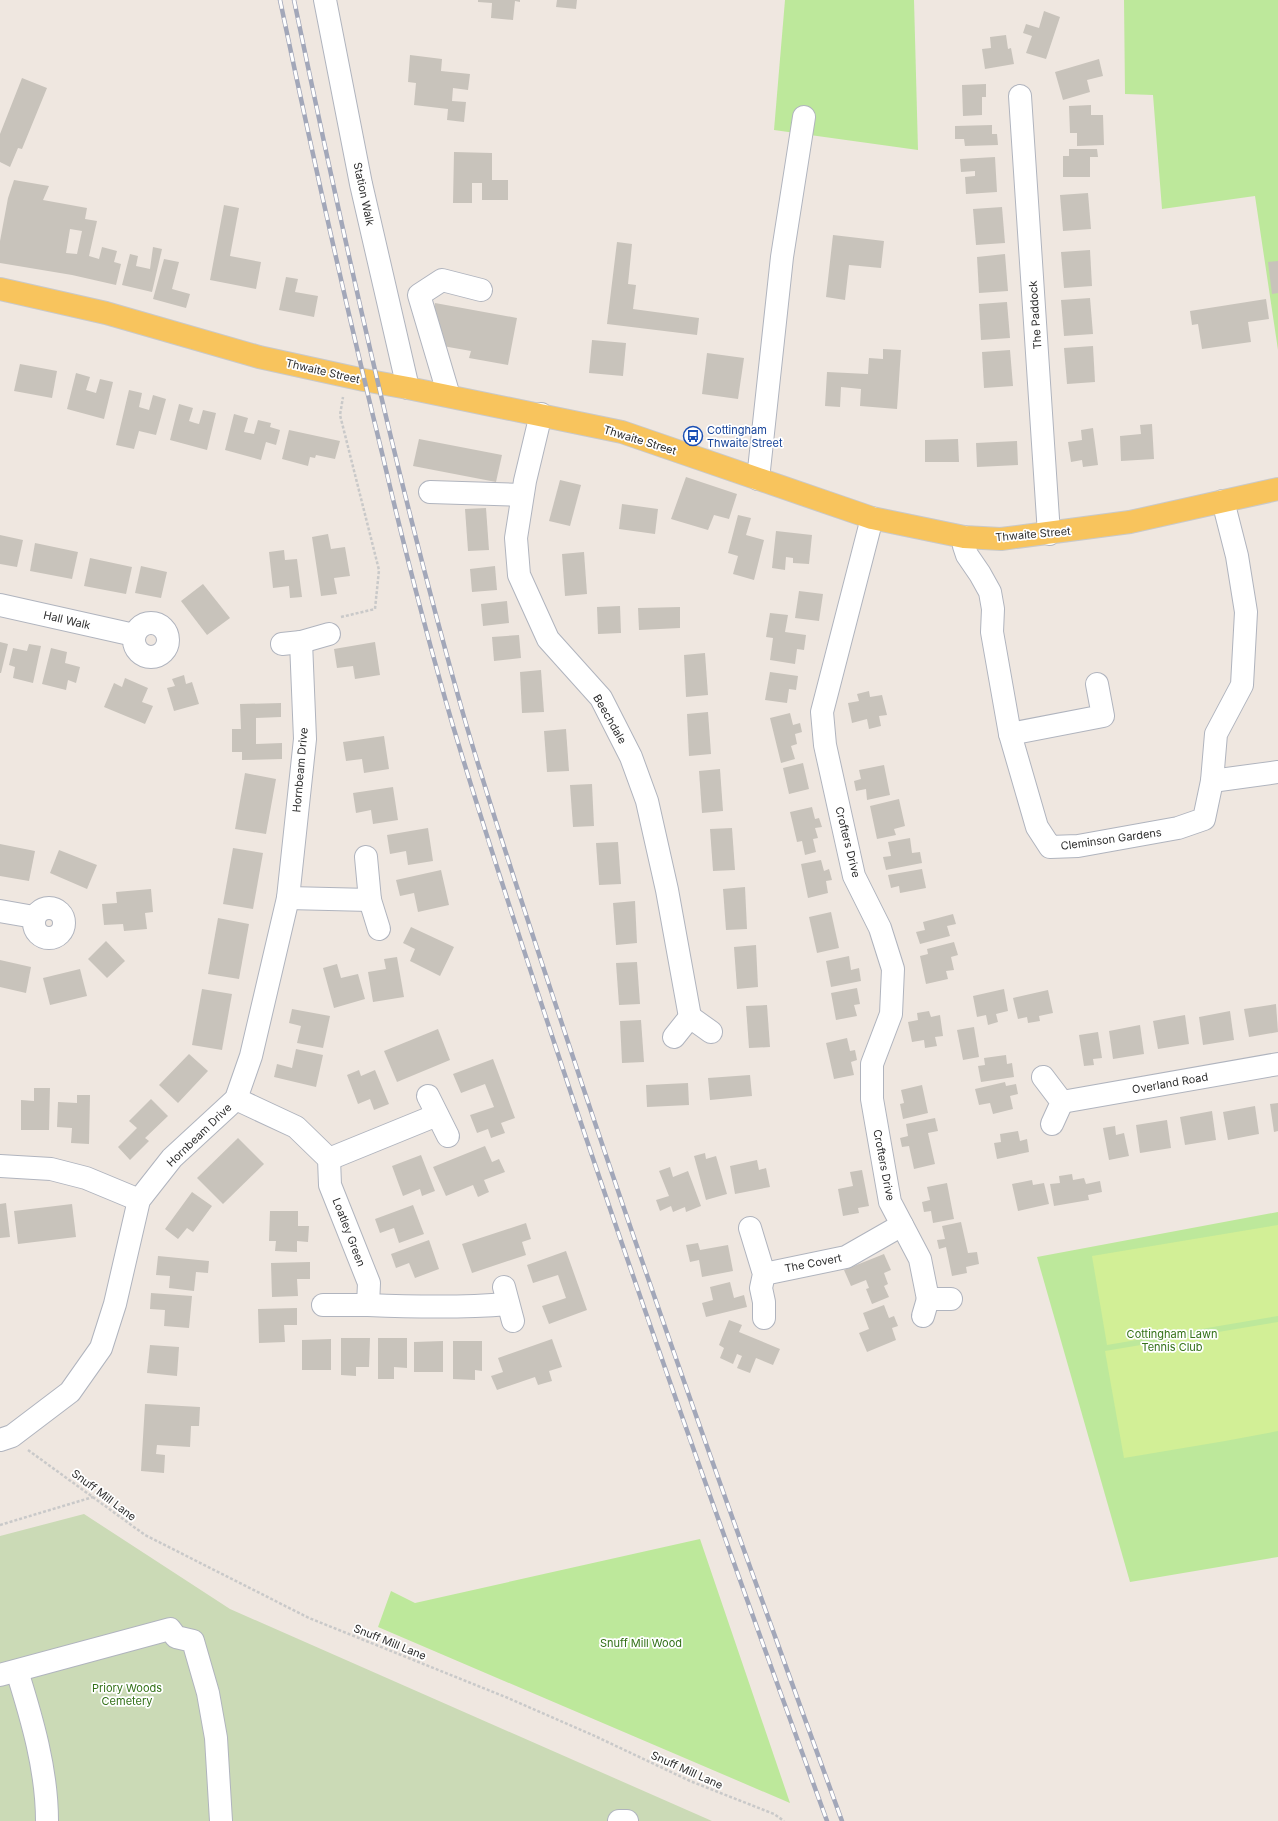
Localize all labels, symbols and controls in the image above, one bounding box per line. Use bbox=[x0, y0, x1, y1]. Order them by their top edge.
street label: Station Walk bbox=[350, 161, 378, 227]
street label: The Paddock bbox=[1026, 280, 1044, 350]
street label: Thwaite Street bbox=[285, 356, 362, 386]
street label: Thwaite Street bbox=[602, 422, 679, 458]
place label: Cottingham Thwaite Street bbox=[707, 423, 783, 450]
bus stop icon: Cottingham Thwaite Street bbox=[682, 425, 704, 447]
street label: Thwaite Street bbox=[995, 524, 1072, 544]
street label: Hall Walk bbox=[42, 608, 92, 632]
street label: Beechdale bbox=[590, 692, 630, 746]
street label: Hornbeam Drive bbox=[289, 727, 311, 813]
street label: Crofters Drive bbox=[832, 805, 864, 879]
street label: Cleminson Gardens bbox=[1060, 825, 1163, 853]
street label: Overland Road bbox=[1131, 1069, 1209, 1097]
street label: Hornbeam Drive bbox=[164, 1100, 234, 1170]
street label: Crofters Drive bbox=[870, 1128, 898, 1202]
street label: Loatley Green bbox=[330, 1196, 368, 1268]
street label: The Covert bbox=[783, 1251, 843, 1275]
park label: Cottingham Lawn Tennis Club bbox=[1127, 1327, 1217, 1354]
street label: Snuff Mill Lane bbox=[69, 1466, 139, 1524]
street label: Snuff Mill Lane bbox=[352, 1621, 428, 1663]
park label: Snuff Mill Wood bbox=[600, 1636, 682, 1650]
park label: Priory Woods Cemetery bbox=[92, 1681, 162, 1708]
street label: Snuff Mill Lane bbox=[649, 1748, 725, 1792]

